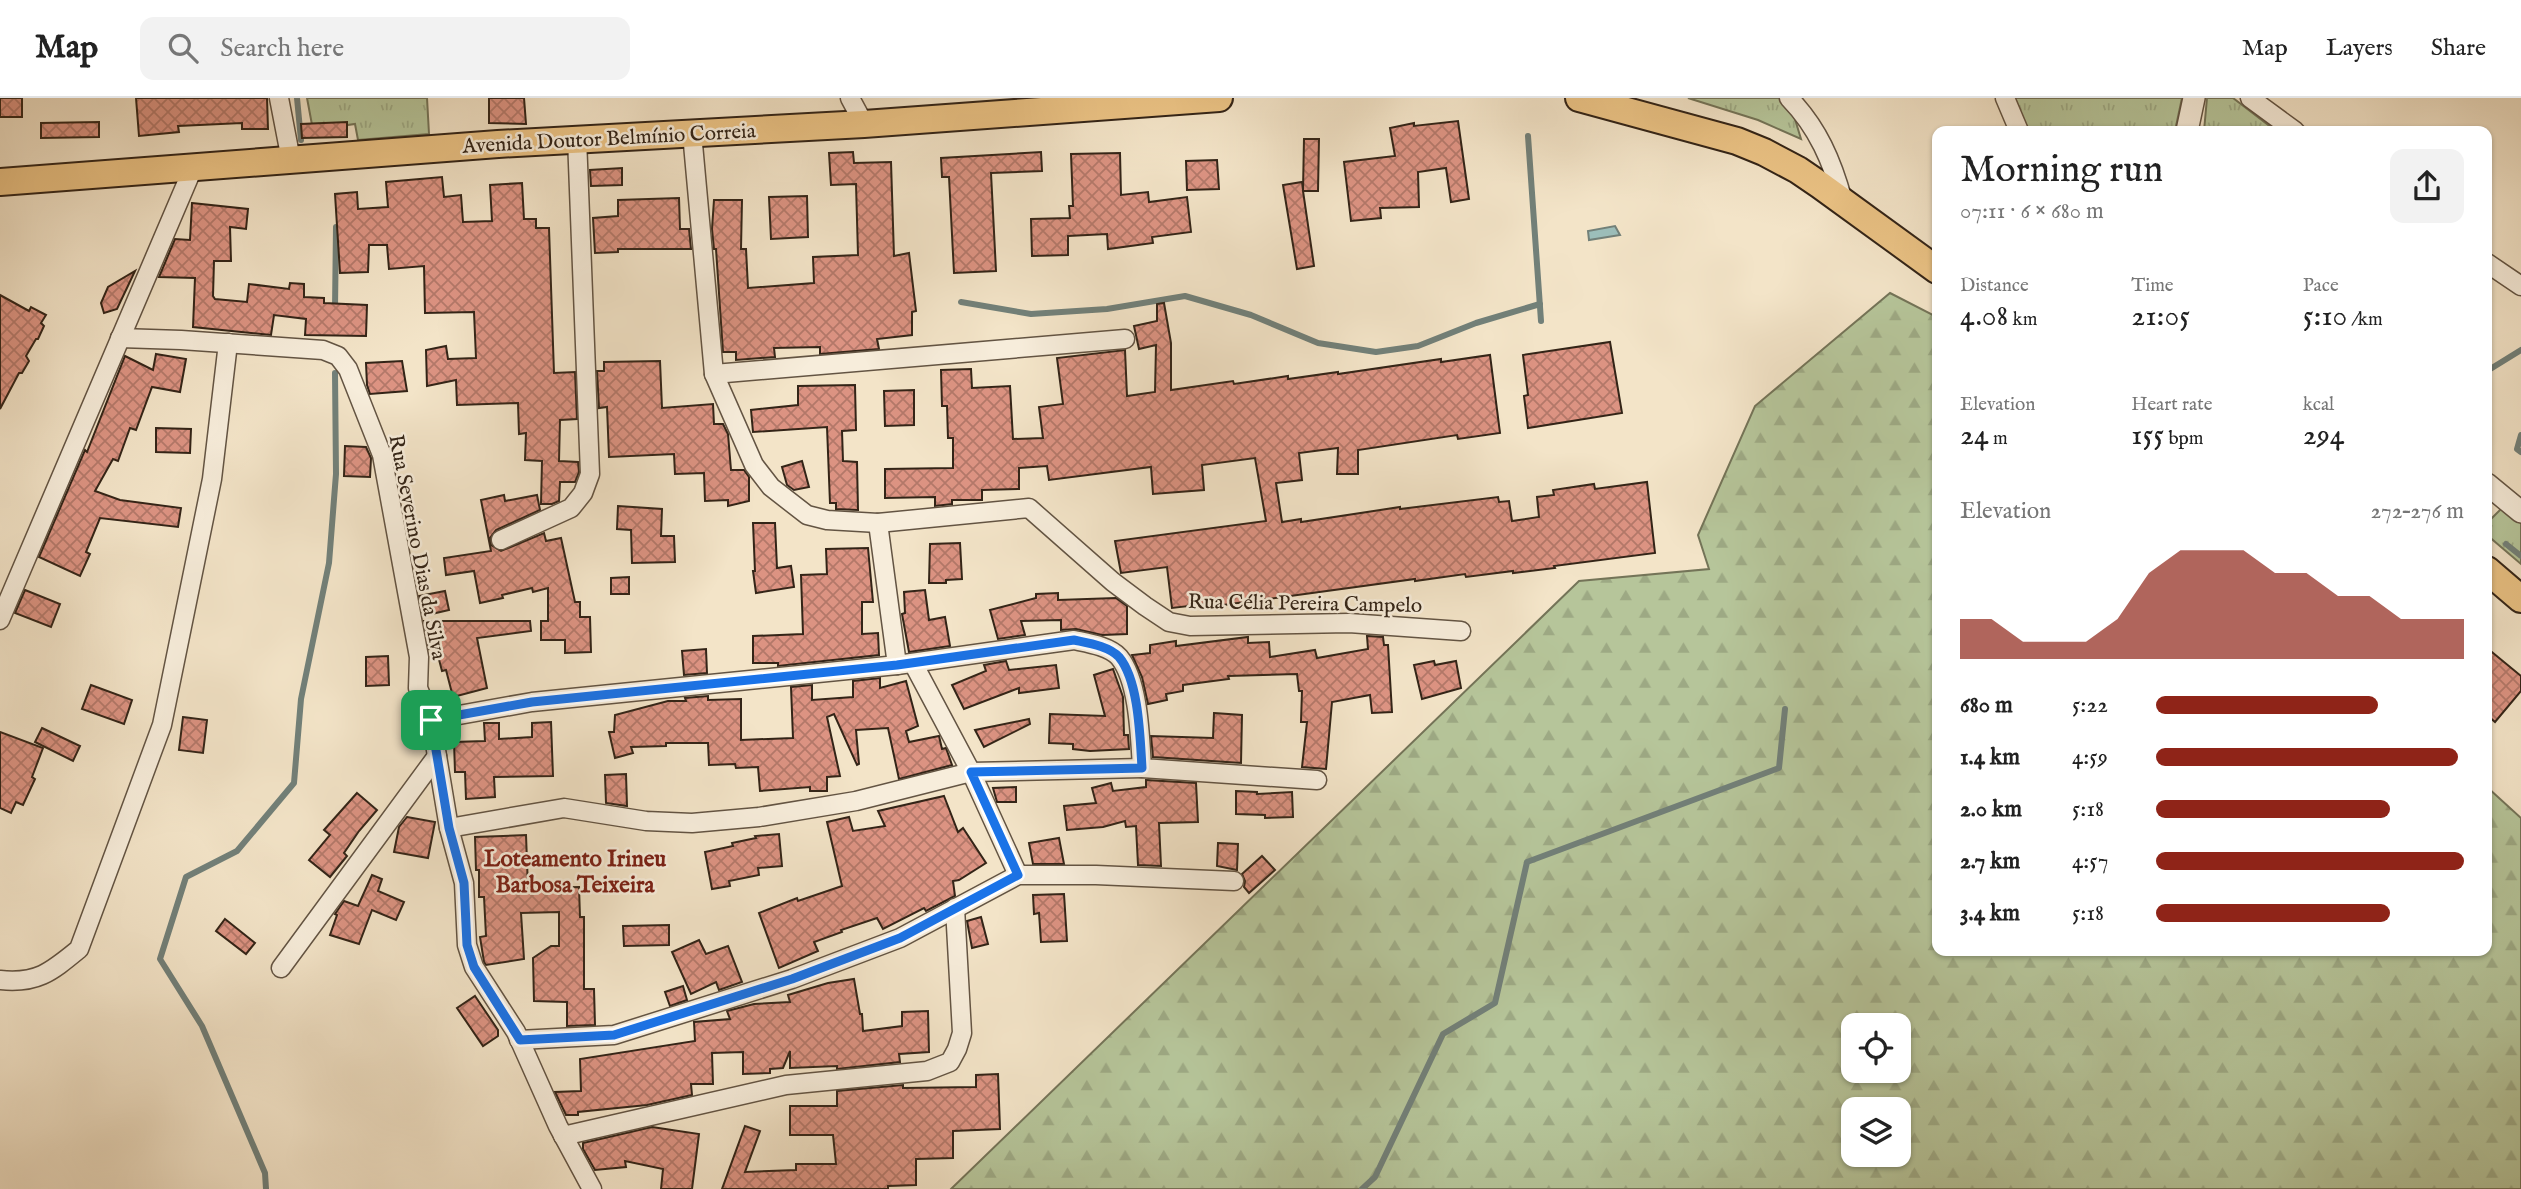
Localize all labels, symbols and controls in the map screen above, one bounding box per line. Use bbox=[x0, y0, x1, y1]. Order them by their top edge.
search box bbox=[140, 17, 630, 80]
text: Map bbox=[35, 27, 98, 69]
icon: search bbox=[164, 29, 202, 67]
text: Search here bbox=[220, 32, 344, 65]
text: Map bbox=[2242, 33, 2288, 64]
text: Layers bbox=[2326, 33, 2393, 64]
text: Share bbox=[2431, 33, 2486, 64]
street label: Avenida Doutor Belmínio Correia bbox=[461, 118, 757, 161]
text: Morning run bbox=[1960, 147, 2163, 195]
button: share bbox=[2390, 149, 2464, 223]
text: 07:11 · 6 × 680 m bbox=[1960, 197, 2104, 226]
text: Distance bbox=[1960, 274, 2029, 298]
text: Time bbox=[2131, 274, 2174, 298]
text: Pace bbox=[2303, 274, 2339, 298]
text: 4.08 bbox=[1960, 298, 2008, 336]
text: 21:05 bbox=[2131, 298, 2190, 336]
text: 5:10 bbox=[2303, 298, 2347, 336]
text: km bbox=[2008, 308, 2037, 332]
text: /km bbox=[2347, 308, 2383, 332]
text: Elevation bbox=[1960, 393, 2035, 417]
text: Heart rate bbox=[2131, 393, 2212, 417]
text: kcal bbox=[2303, 393, 2334, 417]
text: 24 bbox=[1960, 417, 1989, 455]
text: 155 bbox=[2131, 417, 2164, 455]
text: 294 bbox=[2303, 417, 2344, 455]
text: m bbox=[1989, 427, 2008, 451]
text: bpm bbox=[2164, 427, 2203, 451]
street label: Rua Severino Dias da Silva bbox=[381, 432, 452, 663]
text: Elevation bbox=[1960, 497, 2051, 526]
text: 272–276 m bbox=[2370, 497, 2464, 526]
street label: Rua Célia Pereira Campelo bbox=[1188, 589, 1422, 620]
pin bbox=[401, 690, 461, 750]
text: 680 m bbox=[1960, 691, 2013, 720]
text: 5:22 bbox=[2072, 691, 2108, 720]
icon: arrive bbox=[412, 701, 450, 739]
text: 1.4 km bbox=[1960, 743, 2020, 772]
text: 4:59 bbox=[2072, 743, 2108, 772]
text: 2.0 km bbox=[1960, 795, 2022, 824]
text: 5:18 bbox=[2072, 795, 2104, 824]
district label: Loteamento Irineu Barbosa Teixeira bbox=[484, 845, 666, 900]
text: 2.7 km bbox=[1960, 847, 2020, 876]
text: 4:57 bbox=[2072, 847, 2108, 876]
text: 3.4 km bbox=[1960, 899, 2020, 928]
text: 5:18 bbox=[2072, 899, 2104, 928]
map controls bbox=[1841, 1013, 1911, 1167]
button: locate bbox=[1841, 1013, 1911, 1083]
button: layers bbox=[1841, 1097, 1911, 1167]

